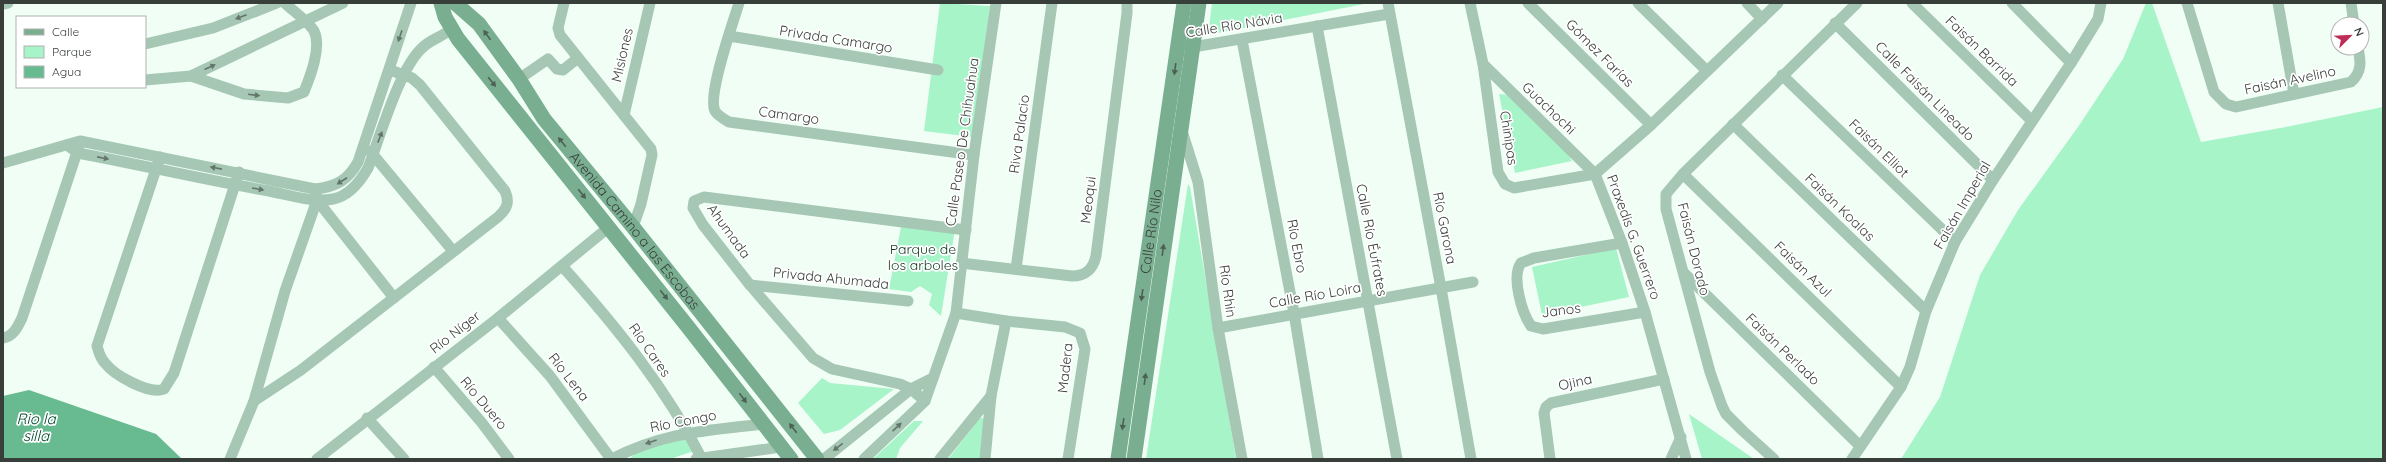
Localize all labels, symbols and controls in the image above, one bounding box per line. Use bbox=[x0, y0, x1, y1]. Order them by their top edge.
street label: Calle Río Návia bbox=[1184, 8, 1284, 42]
street label: Faisán Barrida bbox=[1942, 12, 2022, 90]
one-way arrow bbox=[235, 14, 247, 20]
street label: Gómez Farías bbox=[1562, 15, 1638, 91]
legend bbox=[16, 16, 146, 88]
north arrow bbox=[2330, 16, 2370, 56]
street label: Privada Camargo bbox=[778, 21, 894, 57]
text: Calle bbox=[52, 24, 80, 39]
text: N bbox=[2351, 25, 2367, 38]
street label: Misiones bbox=[607, 26, 637, 84]
one-way arrow bbox=[483, 30, 491, 41]
one-way arrow bbox=[397, 31, 403, 43]
street label: Calle Faisán Lineado bbox=[1871, 37, 1979, 145]
text: Parque bbox=[52, 44, 92, 59]
street label: Calle Paseo De Chihuahua bbox=[941, 57, 983, 227]
street label: Faisán Avelino bbox=[2243, 62, 2337, 98]
one-way arrow bbox=[1172, 63, 1178, 75]
text: Agua bbox=[52, 64, 81, 79]
one-way arrow bbox=[204, 64, 215, 70]
one-way arrow bbox=[488, 76, 497, 87]
street label: Guachochi bbox=[1518, 78, 1580, 138]
one-way arrow bbox=[248, 92, 260, 99]
street label: Riva Palacio bbox=[1005, 94, 1033, 174]
street label: Camargo bbox=[758, 102, 820, 128]
street label: Chinipas bbox=[1496, 110, 1522, 166]
street label: Faisán Elliot bbox=[1845, 115, 1913, 181]
one-way arrow bbox=[377, 131, 383, 143]
one-way arrow bbox=[558, 136, 566, 147]
street label: Avenida Camino a las Escobas bbox=[566, 148, 704, 313]
one-way arrow bbox=[97, 155, 109, 161]
street label: Faisán Imperial bbox=[1929, 158, 1995, 252]
one-way arrow bbox=[210, 165, 223, 171]
street label: Faisán Koalas bbox=[1801, 169, 1879, 245]
street label: Praxedis G. Guerrero bbox=[1603, 172, 1665, 302]
street label: Meoqui bbox=[1076, 175, 1100, 225]
one-way arrow bbox=[337, 177, 347, 185]
street label: Calle Río Éufrates bbox=[1352, 182, 1392, 298]
one-way arrow bbox=[252, 187, 264, 193]
one-way arrow bbox=[578, 188, 587, 199]
street label: Calle Río Nilo bbox=[1136, 188, 1166, 275]
street label: Río Garona bbox=[1429, 190, 1461, 266]
street label: Ahumada bbox=[703, 200, 755, 262]
street label: Faisán Dorado bbox=[1674, 200, 1714, 298]
street label: Río Ebro bbox=[1283, 217, 1311, 275]
street label: Faisán Azul bbox=[1770, 237, 1836, 301]
park label: Parque de los arboles bbox=[888, 240, 958, 274]
one-way arrow bbox=[1160, 244, 1166, 256]
street label: Privada Ahumada bbox=[772, 263, 890, 293]
street label: Río Rhin bbox=[1215, 263, 1241, 319]
street label: Calle Río Loira bbox=[1268, 278, 1362, 312]
one-way arrow bbox=[1139, 289, 1145, 301]
one-way arrow bbox=[659, 290, 668, 301]
street label: Janos bbox=[1540, 299, 1582, 321]
street label: Río Níger bbox=[426, 306, 484, 357]
street label: Faisán Perlado bbox=[1742, 309, 1824, 389]
street label: Río Cares bbox=[625, 320, 675, 380]
street label: Madera bbox=[1053, 342, 1077, 394]
street label: Río Lena bbox=[544, 349, 594, 405]
street label: Ojina bbox=[1556, 370, 1594, 394]
street label: Río Duero bbox=[456, 373, 512, 433]
one-way arrow bbox=[1142, 373, 1148, 385]
one-way arrow bbox=[739, 393, 747, 404]
street label: Río Congo bbox=[648, 406, 718, 436]
water label: Rio la silla bbox=[17, 409, 56, 445]
one-way arrow bbox=[1120, 418, 1126, 430]
one-way arrow bbox=[892, 422, 902, 432]
one-way arrow bbox=[788, 423, 797, 434]
one-way arrow bbox=[645, 439, 657, 445]
one-way arrow bbox=[833, 443, 844, 451]

